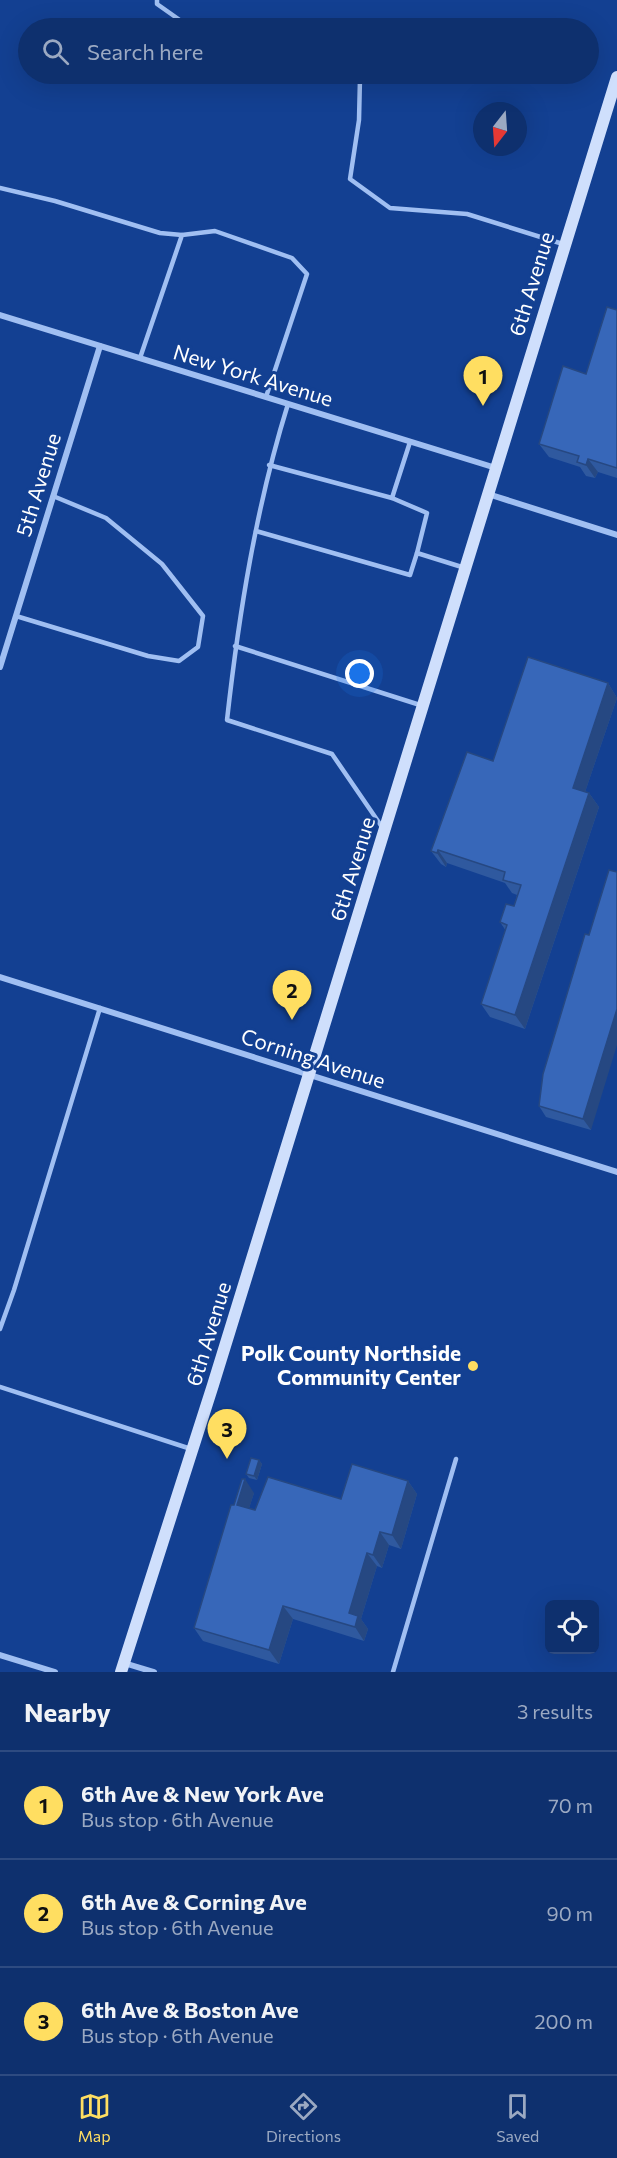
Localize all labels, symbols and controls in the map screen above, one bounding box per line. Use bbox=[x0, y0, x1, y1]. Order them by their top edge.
search box bbox=[18, 18, 599, 84]
icon: search bbox=[39, 35, 72, 68]
text: Search here bbox=[87, 38, 203, 65]
north arrow bbox=[473, 102, 527, 156]
street label: 6th Avenue bbox=[503, 229, 558, 339]
street label: New York Avenue bbox=[171, 338, 336, 411]
pin: 1 bbox=[464, 356, 502, 406]
street label: 5th Avenue bbox=[10, 430, 65, 539]
your location bbox=[345, 659, 374, 688]
street label: 6th Avenue bbox=[324, 814, 379, 924]
pin: 2 bbox=[272, 970, 312, 1020]
street label: Corning Avenue bbox=[238, 1022, 389, 1093]
street label: 6th Avenue bbox=[180, 1279, 235, 1389]
place label: Polk County Northside Community Center bbox=[241, 1340, 461, 1389]
marker: Polk County Northside Community Center bbox=[466, 1359, 480, 1373]
pin: 3 bbox=[208, 1410, 246, 1459]
map controls bbox=[545, 1600, 599, 1654]
button: locate bbox=[545, 1600, 599, 1654]
text: Nearby bbox=[24, 1696, 111, 1727]
text: 3 results bbox=[517, 1699, 593, 1723]
text: 6th Ave & New York Ave bbox=[81, 1780, 324, 1807]
text: 1 bbox=[39, 1793, 48, 1817]
text: 70 m bbox=[548, 1793, 593, 1817]
text: Bus stop · 6th Avenue bbox=[81, 1807, 274, 1831]
text: 6th Ave & Corning Ave bbox=[81, 1888, 307, 1915]
text: 2 bbox=[38, 1901, 49, 1925]
text: 90 m bbox=[547, 1901, 593, 1925]
text: Bus stop · 6th Avenue bbox=[81, 1915, 274, 1939]
text: 6th Ave & Boston Ave bbox=[81, 1996, 299, 2023]
text: 3 bbox=[38, 2009, 49, 2033]
text: 200 m bbox=[535, 2009, 593, 2033]
text: Bus stop · 6th Avenue bbox=[81, 2023, 274, 2047]
tab: Map bbox=[78, 2090, 111, 2145]
tab: Directions bbox=[266, 2090, 341, 2145]
tab: Saved bbox=[496, 2090, 539, 2145]

